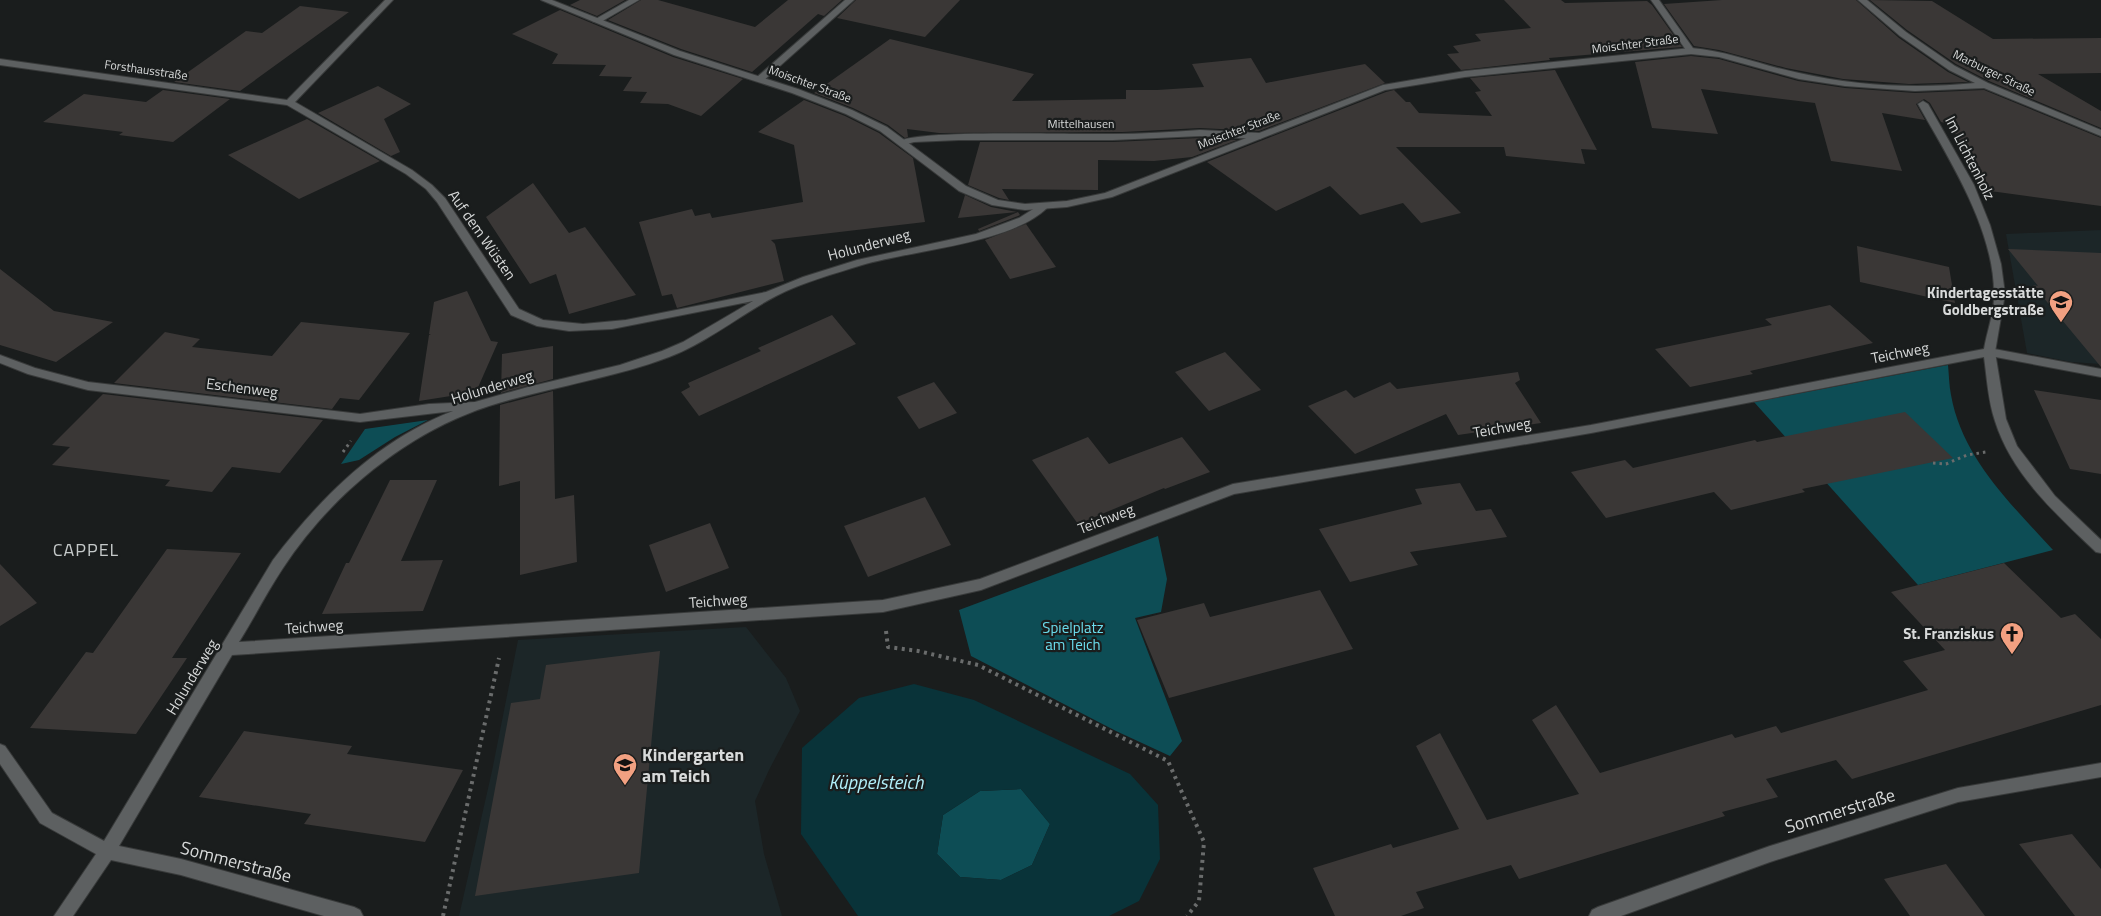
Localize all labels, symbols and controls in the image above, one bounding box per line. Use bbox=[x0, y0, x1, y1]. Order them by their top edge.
street label: Moischter Straße bbox=[1591, 29, 1679, 58]
street label: Marburger Straße bbox=[1950, 44, 2039, 101]
street label: Forsthausstraße bbox=[103, 54, 189, 85]
street label: Moischter Straße bbox=[766, 60, 854, 107]
street label: Moischter Straße bbox=[1195, 105, 1283, 154]
street label: Im Lichtenholz bbox=[1939, 112, 2002, 204]
street label: Mittelhausen bbox=[1048, 114, 1114, 133]
street label: Auf dem Wüsten bbox=[443, 185, 522, 285]
street label: Holunderweg bbox=[825, 222, 913, 267]
place label: Kindertagesstätte Goldbergstraße bbox=[1927, 281, 2044, 321]
school or university icon: Kindertagesstätte Goldbergstraße bbox=[2048, 289, 2074, 323]
street label: Teichweg bbox=[1869, 336, 1931, 369]
street label: Holunderweg bbox=[448, 363, 536, 410]
street label: Eschenweg bbox=[205, 372, 280, 403]
street label: Teichweg bbox=[1471, 411, 1533, 444]
street label: Teichweg bbox=[1074, 497, 1138, 540]
district label: CAPPEL bbox=[53, 536, 119, 563]
street label: Teichweg bbox=[688, 587, 748, 614]
street label: Teichweg bbox=[284, 613, 344, 640]
park label: Spielplatz am Teich bbox=[1042, 616, 1104, 656]
church icon: St. Franziskus bbox=[1999, 621, 2025, 655]
place label: St. Franziskus bbox=[1903, 622, 1994, 645]
street label: Holunderweg bbox=[160, 634, 223, 719]
place label: Kindergarten am Teich bbox=[642, 741, 744, 789]
school or university icon: Kindergarten am Teich bbox=[612, 752, 638, 786]
water label: Küppelsteich bbox=[829, 767, 924, 796]
street label: Sommerstraße bbox=[1781, 781, 1898, 840]
street label: Sommerstraße bbox=[178, 834, 295, 889]

